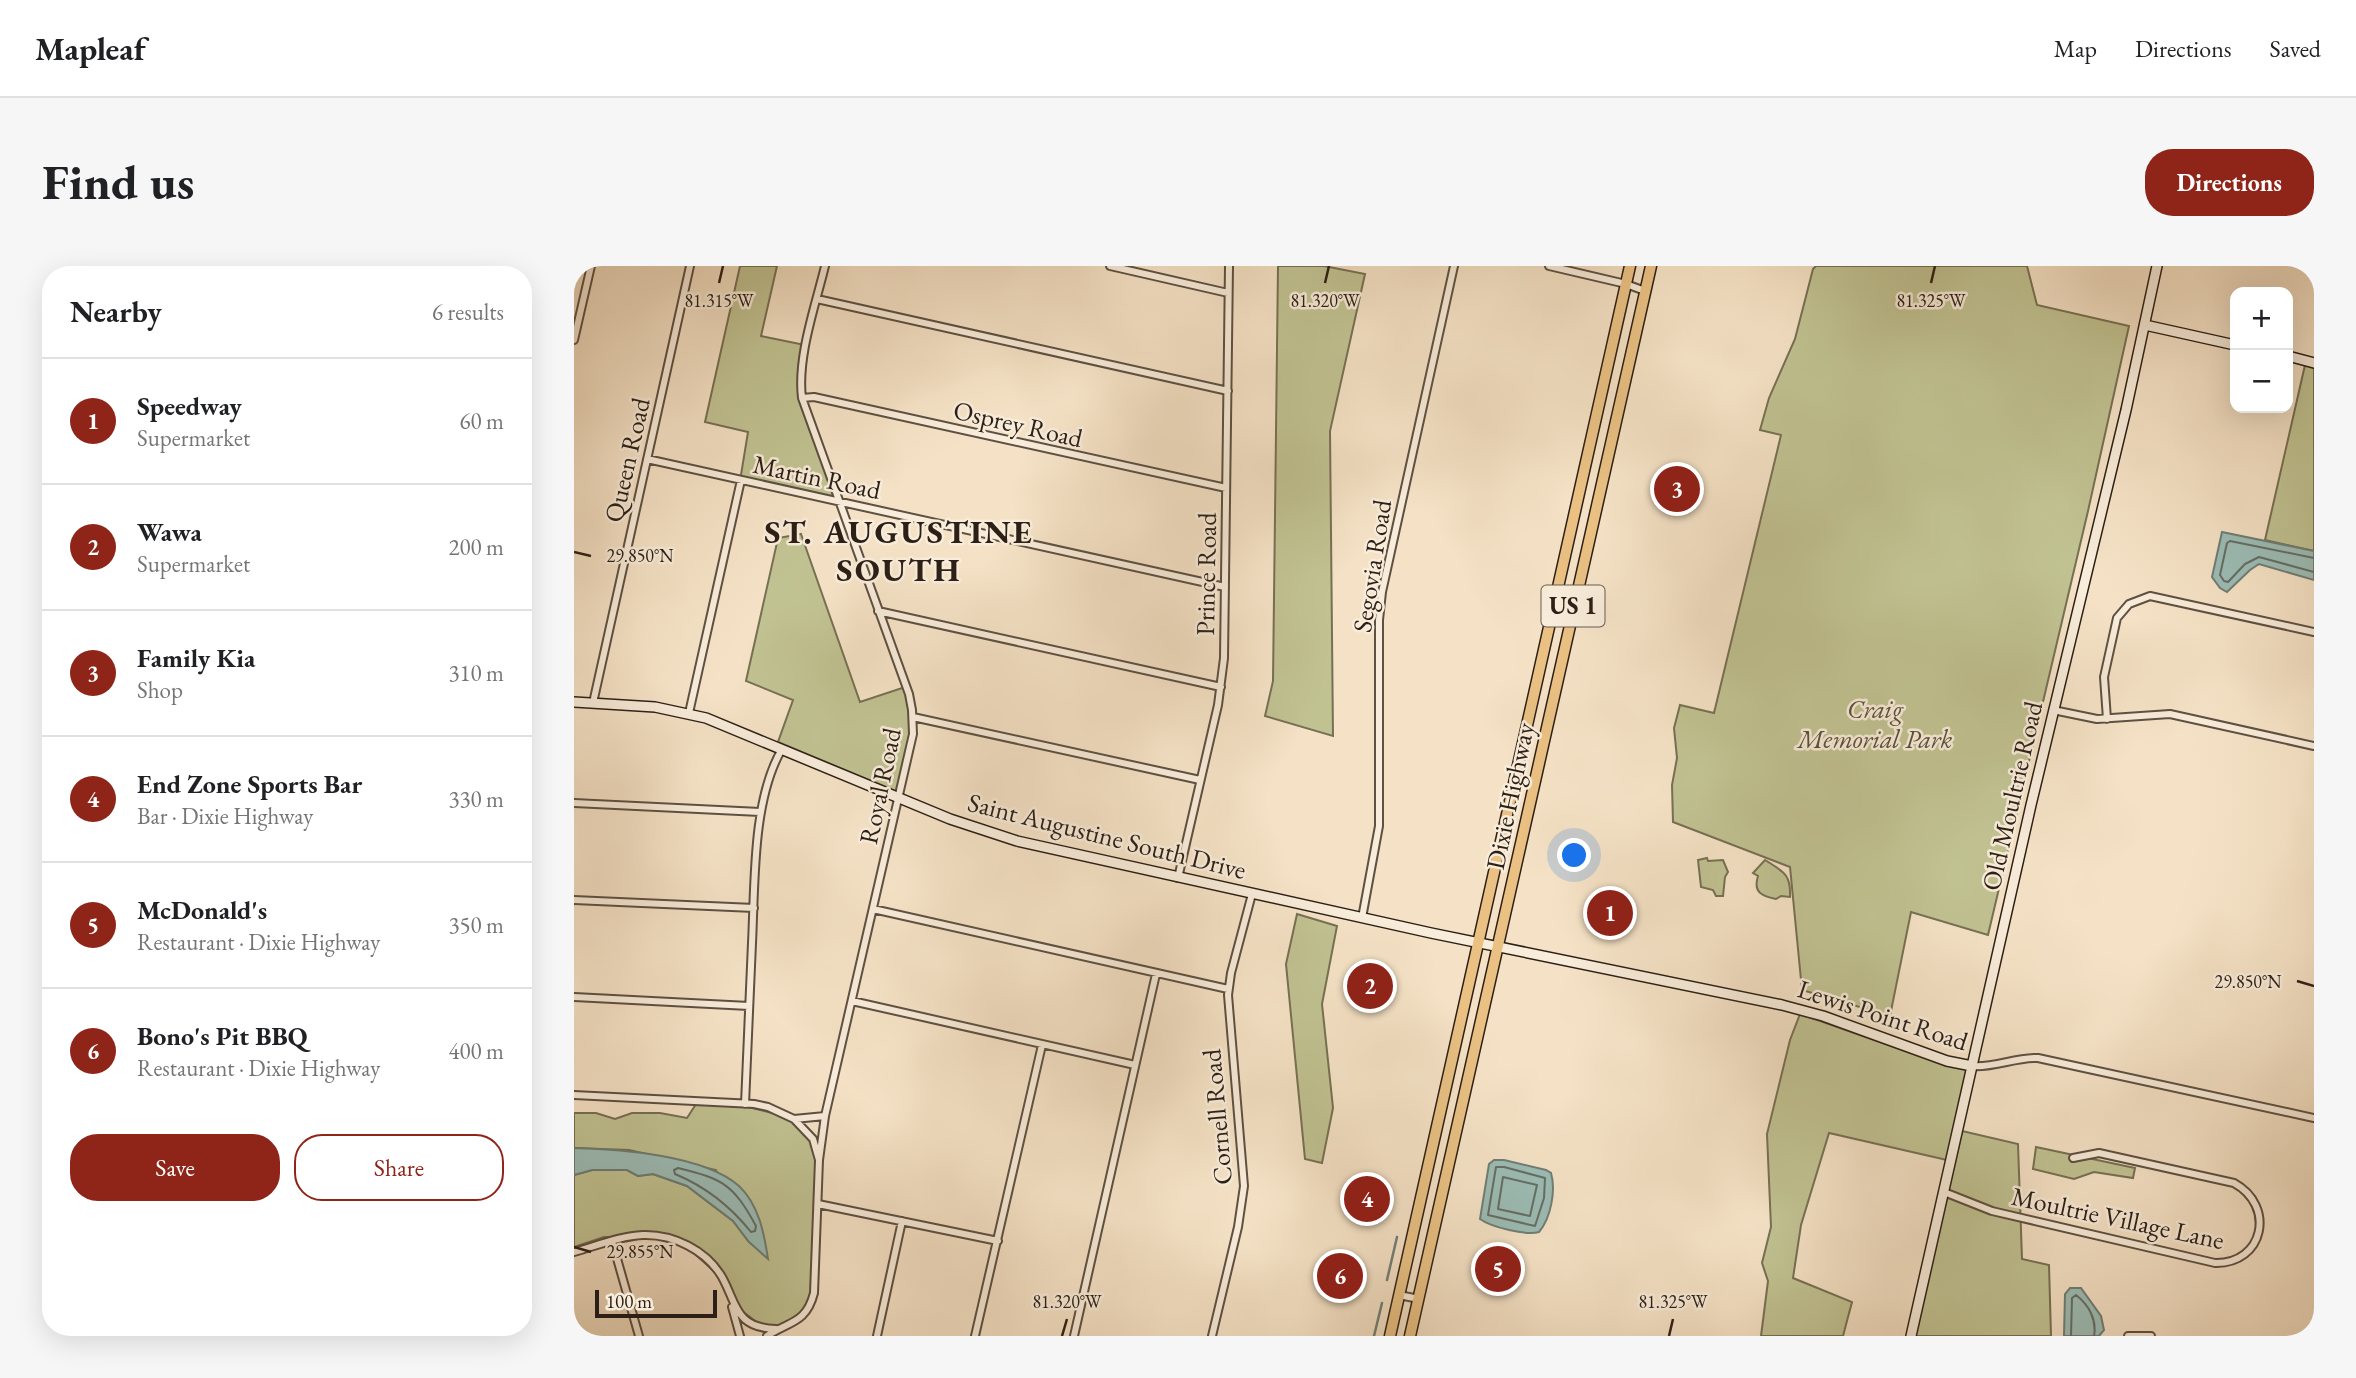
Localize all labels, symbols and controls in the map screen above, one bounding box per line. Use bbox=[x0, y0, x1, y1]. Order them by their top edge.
text: Mapleaf bbox=[35, 27, 146, 70]
text: Map bbox=[2054, 33, 2097, 64]
text: Directions bbox=[2135, 33, 2232, 64]
text: Saved bbox=[2270, 33, 2321, 64]
button: Directions bbox=[2145, 149, 2314, 216]
text: Find us bbox=[42, 150, 194, 214]
map controls bbox=[2230, 287, 2293, 413]
button: + bbox=[2230, 287, 2293, 350]
text: 81.315°W bbox=[684, 289, 754, 312]
text: 81.320°W bbox=[1290, 289, 1360, 312]
text: 81.325°W bbox=[1896, 289, 1966, 312]
text: Nearby bbox=[70, 292, 162, 331]
text: 6 results bbox=[432, 297, 504, 327]
button: − bbox=[2230, 350, 2293, 413]
text: Speedway bbox=[137, 389, 242, 423]
street label: Osprey Road bbox=[950, 393, 1087, 456]
street label: Queen Road bbox=[596, 394, 658, 526]
text: 1 bbox=[87, 406, 99, 436]
text: 60 m bbox=[459, 406, 504, 436]
text: Supermarket bbox=[137, 423, 250, 453]
street label: Martin Road bbox=[750, 447, 885, 507]
pin: 3 bbox=[1654, 463, 1700, 515]
street label: Segovia Road bbox=[1345, 496, 1399, 635]
district label: ST. AUGUSTINE SOUTH bbox=[764, 510, 1034, 591]
street label: Prince Road bbox=[1188, 511, 1224, 636]
text: Wawa bbox=[137, 515, 202, 549]
text: 2 bbox=[87, 532, 99, 562]
text: 200 m bbox=[448, 532, 504, 562]
text: 29.850°N bbox=[607, 544, 674, 567]
text: Supermarket bbox=[137, 549, 250, 579]
road number: US 1 bbox=[1542, 586, 1604, 626]
text: Family Kia bbox=[137, 641, 255, 675]
text: 3 bbox=[87, 658, 99, 688]
text: 310 m bbox=[448, 658, 504, 688]
text: Shop bbox=[137, 675, 183, 705]
park label: Craig Memorial Park bbox=[1796, 692, 1953, 756]
street label: Old Moultrie Road bbox=[1974, 697, 2050, 894]
street label: Dixie Highway bbox=[1478, 719, 1542, 873]
street label: Royal Road bbox=[851, 724, 909, 847]
text: End Zone Sports Bar bbox=[137, 767, 362, 801]
text: 4 bbox=[87, 784, 99, 814]
text: 330 m bbox=[448, 784, 504, 814]
street label: Saint Augustine South Drive bbox=[964, 785, 1250, 887]
text: Bar · Dixie Highway bbox=[137, 801, 313, 831]
your location bbox=[1557, 838, 1591, 872]
pin: 1 bbox=[1587, 887, 1633, 939]
text: McDonald's bbox=[137, 893, 267, 927]
text: 5 bbox=[87, 910, 99, 940]
text: 350 m bbox=[448, 910, 504, 940]
text: Restaurant · Dixie Highway bbox=[137, 927, 380, 957]
pin: 2 bbox=[1347, 960, 1393, 1012]
text: 29.850°N bbox=[2215, 970, 2282, 993]
street label: Lewis Point Road bbox=[1794, 971, 1973, 1059]
text: Bono's Pit BBQ bbox=[137, 1019, 308, 1053]
text: 6 bbox=[87, 1036, 99, 1066]
text: 400 m bbox=[448, 1036, 504, 1066]
street label: Cornell Road bbox=[1194, 1047, 1240, 1186]
text: Restaurant · Dixie Highway bbox=[137, 1053, 380, 1083]
button: Save bbox=[70, 1134, 280, 1201]
button: Share bbox=[294, 1134, 504, 1201]
pin: 4 bbox=[1344, 1173, 1390, 1225]
street label: Moultrie Village Lane bbox=[2009, 1179, 2227, 1257]
text: 29.855°N bbox=[607, 1240, 674, 1263]
pin: 5 bbox=[1475, 1243, 1521, 1295]
pin: 6 bbox=[1317, 1250, 1363, 1302]
scale bar bbox=[595, 1287, 718, 1319]
text: 100 m bbox=[606, 1289, 652, 1314]
text: 81.320°W bbox=[1032, 1290, 1102, 1313]
text: 81.325°W bbox=[1638, 1290, 1708, 1313]

